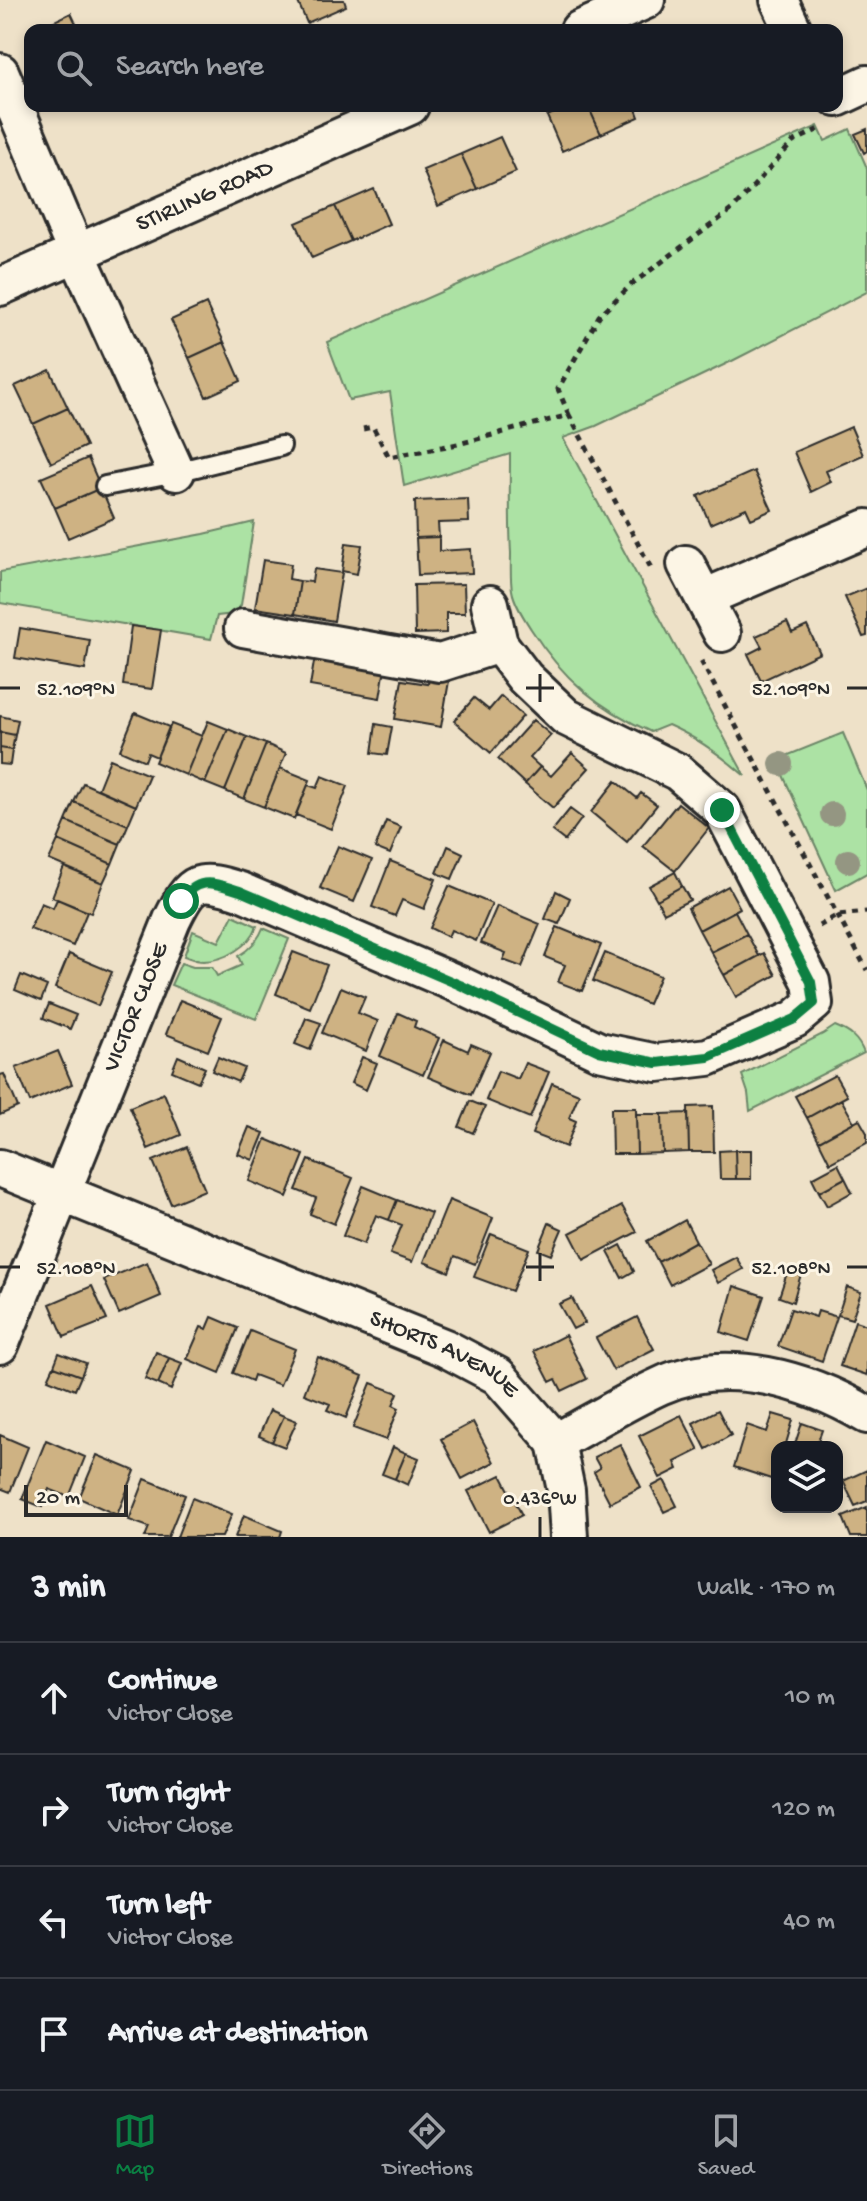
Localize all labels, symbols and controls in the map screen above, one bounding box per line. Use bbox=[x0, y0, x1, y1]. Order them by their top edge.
search box bbox=[24, 24, 843, 112]
icon: search bbox=[52, 46, 96, 90]
text: Search here bbox=[116, 51, 264, 86]
street label: STIRLING ROAD bbox=[132, 154, 278, 239]
text: 52.109°N bbox=[37, 680, 115, 703]
text: 52.109°N bbox=[752, 680, 830, 703]
route end bbox=[704, 792, 740, 828]
route start bbox=[163, 883, 199, 919]
street label: VICTOR CLOSE bbox=[97, 938, 176, 1077]
text: 52.108°N bbox=[36, 1259, 116, 1282]
text: 52.108°N bbox=[751, 1259, 831, 1282]
street label: SHORTS AVENUE bbox=[365, 1304, 526, 1405]
map controls bbox=[771, 1441, 843, 1513]
button: layers bbox=[771, 1441, 843, 1513]
scale bar bbox=[24, 1481, 128, 1517]
text: 20 m bbox=[36, 1486, 80, 1512]
text: 0.436°W bbox=[503, 1489, 577, 1512]
text: 3 min bbox=[32, 1569, 105, 1609]
text: Walk · 170 m bbox=[697, 1574, 835, 1605]
text: Continue bbox=[108, 1665, 217, 1700]
icon: ahead bbox=[32, 1676, 76, 1720]
text: 10 m bbox=[785, 1683, 835, 1714]
text: Victor Close bbox=[108, 1700, 233, 1731]
text: Turn right bbox=[108, 1777, 228, 1812]
icon: right bbox=[32, 1788, 76, 1832]
text: 120 m bbox=[772, 1795, 835, 1826]
text: Victor Close bbox=[108, 1812, 233, 1843]
text: Turn left bbox=[108, 1889, 209, 1924]
icon: left bbox=[32, 1900, 76, 1944]
text: 40 m bbox=[783, 1907, 835, 1938]
text: Victor Close bbox=[108, 1924, 233, 1955]
icon: arrive bbox=[32, 2012, 76, 2056]
text: Arrive at destination bbox=[108, 2017, 368, 2052]
tab: Map bbox=[113, 2109, 157, 2183]
tab: Directions bbox=[383, 2109, 472, 2183]
tab: Saved bbox=[698, 2109, 754, 2183]

